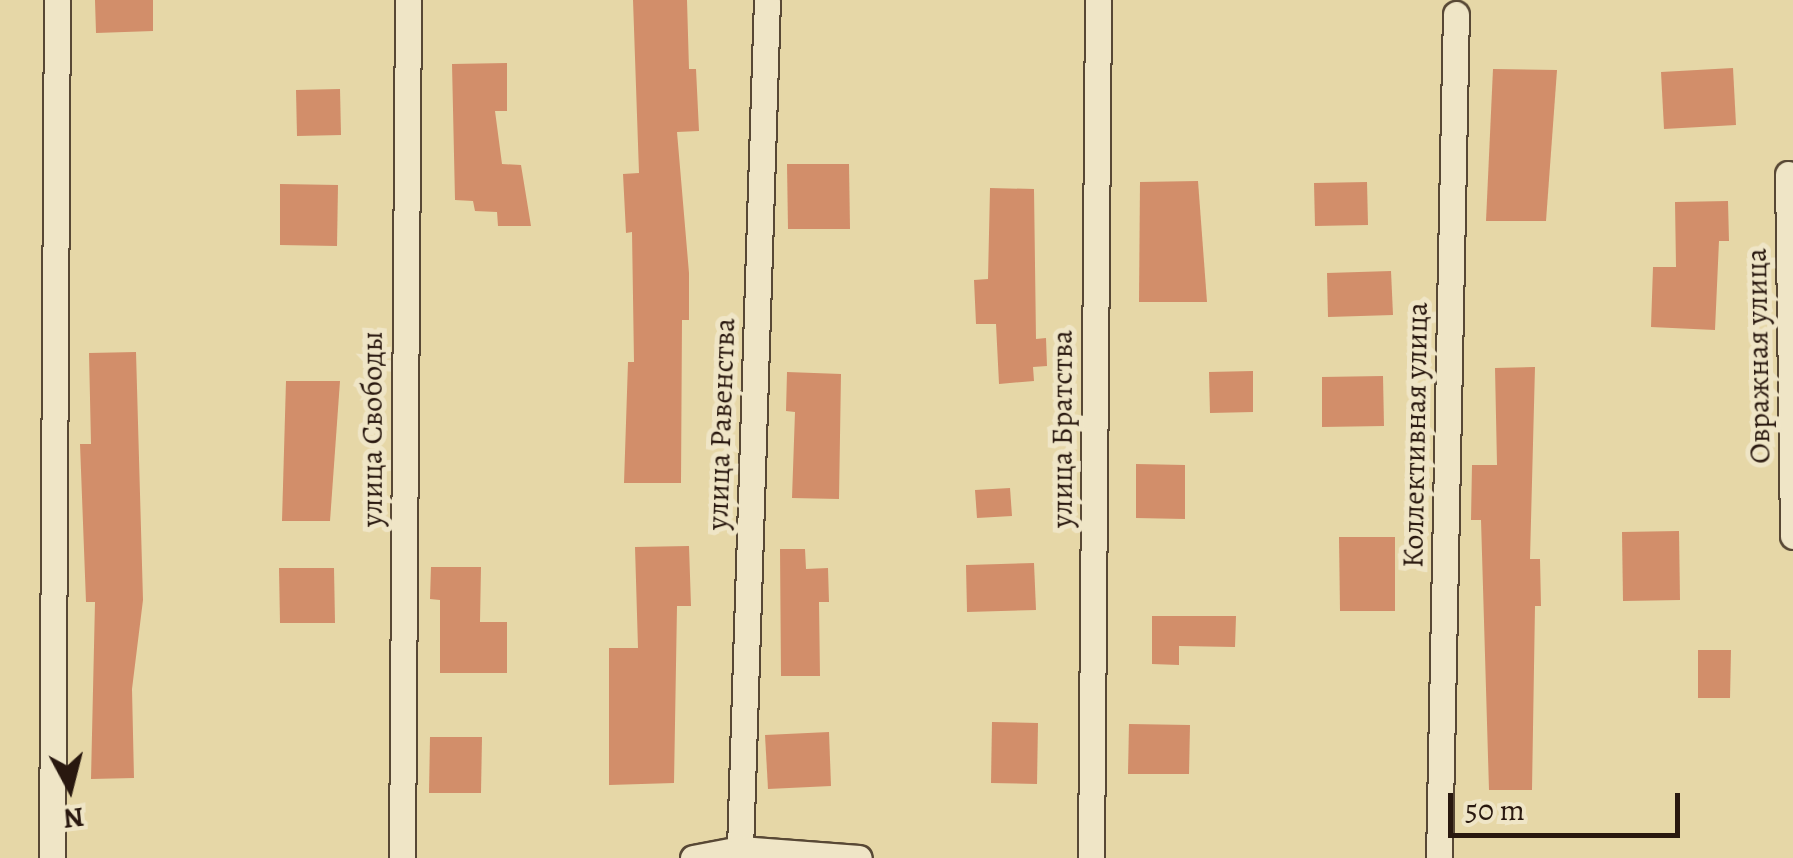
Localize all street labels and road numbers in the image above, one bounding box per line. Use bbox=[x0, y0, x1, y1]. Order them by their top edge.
street label: Овражная улица bbox=[1738, 248, 1778, 464]
street label: Коллективная улица bbox=[1395, 302, 1435, 568]
street label: улица Равенства bbox=[699, 317, 743, 531]
street label: улица Братства bbox=[1044, 330, 1080, 528]
street label: улица Свободы bbox=[354, 331, 390, 527]

